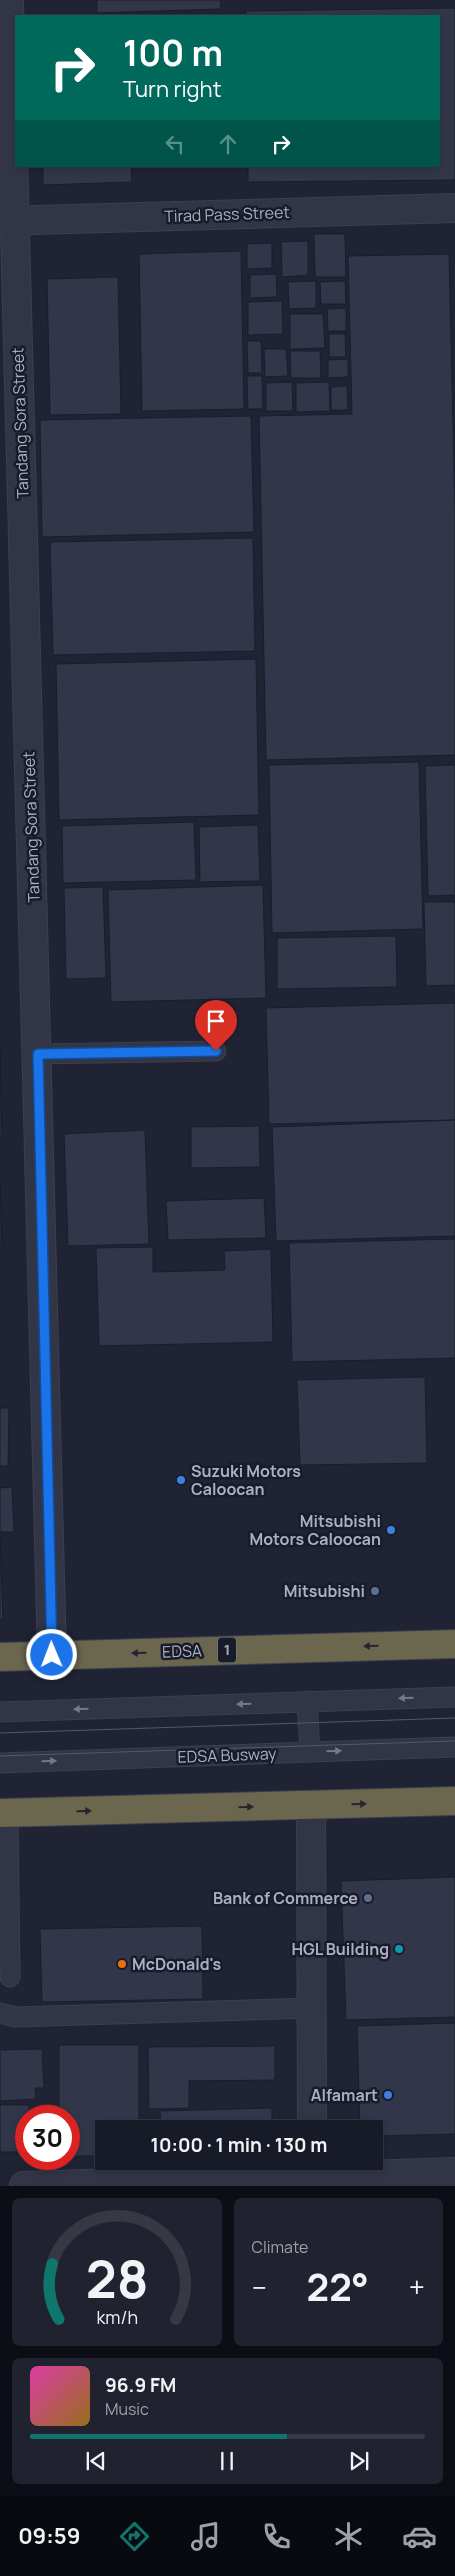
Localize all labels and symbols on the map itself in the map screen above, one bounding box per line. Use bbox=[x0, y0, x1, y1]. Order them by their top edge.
street label: Tirad Pass Street bbox=[164, 201, 290, 227]
street label: Tandang Sora Street bbox=[6, 347, 34, 499]
street label: Tandang Sora Street bbox=[17, 751, 45, 903]
pin bbox=[195, 1000, 237, 1051]
place label: Suzuki Motors Caloocan bbox=[191, 1460, 301, 1500]
marker: Suzuki Motors Caloocan bbox=[175, 1474, 187, 1486]
place label: Mitsubishi Motors Caloocan bbox=[250, 1510, 381, 1550]
marker: Mitsubishi Motors Caloocan bbox=[385, 1524, 397, 1536]
place label: Mitsubishi bbox=[284, 1580, 365, 1602]
marker: Mitsubishi bbox=[369, 1585, 381, 1597]
position arrow bbox=[25, 1628, 77, 1680]
road number: 1 bbox=[218, 1638, 236, 1662]
street label: EDSA bbox=[162, 1639, 202, 1663]
one-way arrow bbox=[363, 1642, 379, 1650]
one-way arrow bbox=[131, 1649, 147, 1657]
one-way arrow bbox=[398, 1694, 414, 1702]
one-way arrow bbox=[236, 1700, 252, 1708]
one-way arrow bbox=[73, 1705, 89, 1713]
street label: EDSA Busway bbox=[177, 1742, 277, 1768]
one-way arrow bbox=[326, 1747, 342, 1755]
one-way arrow bbox=[41, 1757, 57, 1765]
one-way arrow bbox=[352, 1799, 368, 1807]
one-way arrow bbox=[238, 1802, 254, 1810]
one-way arrow bbox=[76, 1806, 92, 1814]
place label: Bank of Commerce bbox=[213, 1887, 358, 1909]
marker: Bank of Commerce bbox=[362, 1892, 374, 1904]
place label: HGL Building bbox=[292, 1938, 389, 1960]
marker: HGL Building bbox=[393, 1943, 405, 1955]
place label: McDonald's bbox=[132, 1953, 221, 1975]
marker: McDonald's bbox=[116, 1958, 128, 1970]
place label: Alfamart bbox=[311, 2084, 378, 2106]
marker: Alfamart bbox=[382, 2089, 394, 2101]
speed limit sign: 30 bbox=[15, 2105, 80, 2170]

